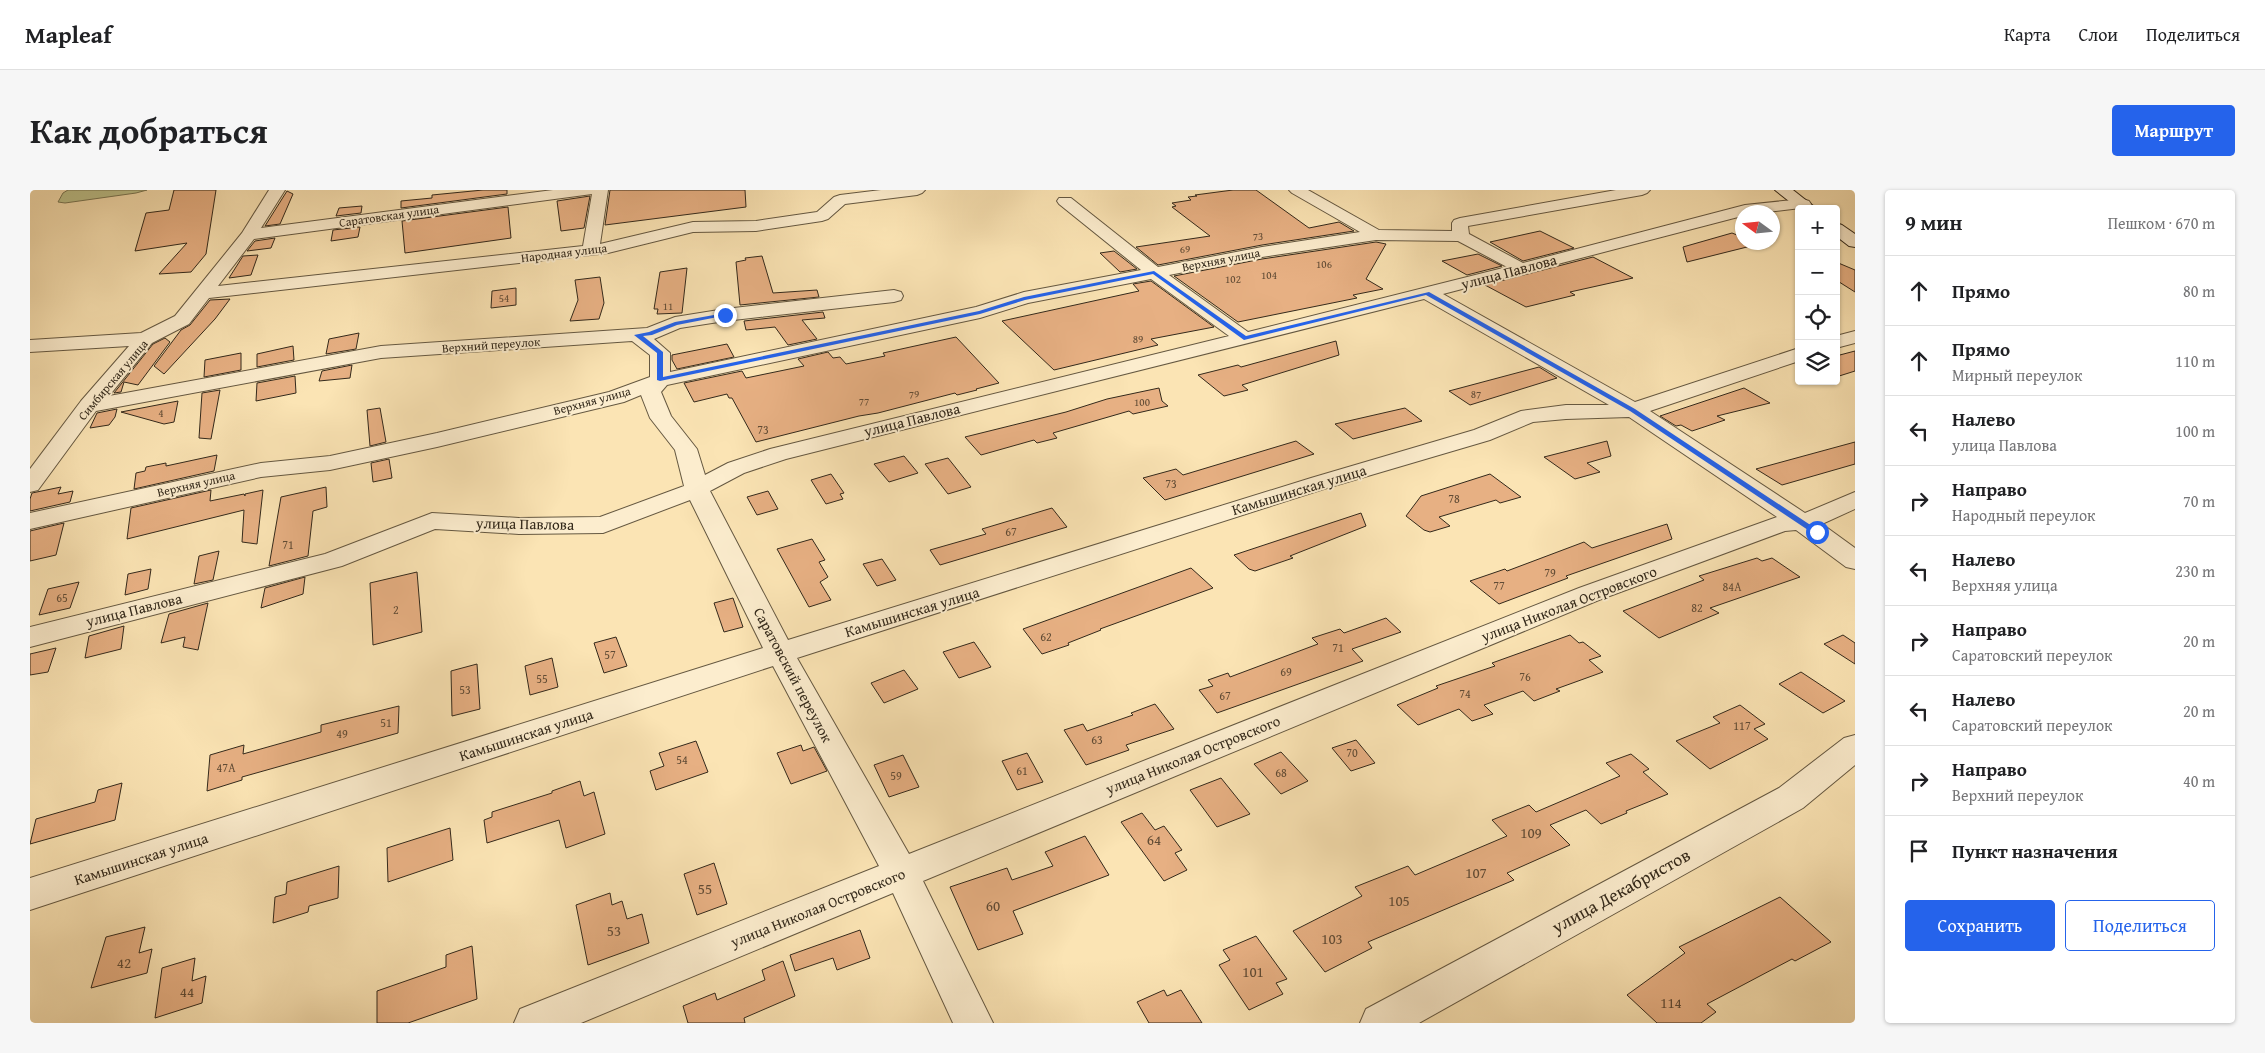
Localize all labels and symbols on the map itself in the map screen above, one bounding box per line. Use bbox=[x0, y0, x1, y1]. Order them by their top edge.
street label: Саратовская улица bbox=[338, 200, 440, 231]
north arrow bbox=[1735, 205, 1780, 250]
house number: 73 bbox=[1253, 228, 1263, 244]
street label: Народная улица bbox=[520, 239, 608, 266]
house number: 69 bbox=[1180, 241, 1190, 257]
street label: Верхняя улица bbox=[1180, 244, 1262, 275]
street label: улица Павлова bbox=[1458, 248, 1560, 295]
house number: 106 bbox=[1316, 256, 1332, 272]
house number: 104 bbox=[1261, 267, 1277, 283]
house number: 102 bbox=[1225, 271, 1241, 287]
house number: 54 bbox=[499, 290, 509, 306]
house number: 11 bbox=[663, 298, 673, 314]
route end bbox=[714, 304, 737, 327]
house number: 89 bbox=[1133, 331, 1143, 347]
street label: Верхний переулок bbox=[441, 333, 541, 356]
street label: Симбирская улица bbox=[74, 336, 152, 424]
street label: Верхняя улица bbox=[551, 382, 633, 419]
house number: 79 bbox=[909, 386, 919, 402]
house number: 87 bbox=[1471, 386, 1481, 402]
house number: 77 bbox=[859, 393, 869, 409]
house number: 100 bbox=[1134, 394, 1150, 410]
street label: улица Павлова bbox=[861, 397, 963, 442]
house number: 4 bbox=[158, 405, 164, 421]
house number: 73 bbox=[757, 421, 769, 438]
street label: Камышинская улица bbox=[1229, 459, 1369, 520]
street label: Верхняя улица bbox=[155, 466, 237, 501]
house number: 73 bbox=[1165, 475, 1177, 492]
house number: 78 bbox=[1448, 490, 1460, 507]
street label: улица Павлова bbox=[475, 512, 575, 535]
route start bbox=[1806, 521, 1829, 544]
house number: 67 bbox=[1005, 523, 1017, 540]
house number: 71 bbox=[282, 536, 294, 553]
street label: улица Николая Островского bbox=[1477, 560, 1660, 647]
house number: 79 bbox=[1544, 564, 1556, 581]
house number: 77 bbox=[1493, 577, 1505, 594]
house number: 84А bbox=[1723, 578, 1742, 595]
street label: Камышинская улица bbox=[842, 581, 982, 642]
street label: улица Павлова bbox=[83, 587, 185, 632]
house number: 65 bbox=[56, 589, 68, 606]
house number: 82 bbox=[1691, 599, 1703, 616]
house number: 2 bbox=[393, 601, 399, 618]
street label: Саратовский переулок bbox=[749, 603, 838, 746]
house number: 62 bbox=[1040, 628, 1052, 645]
house number: 71 bbox=[1332, 639, 1344, 656]
house number: 57 bbox=[604, 646, 616, 663]
house number: 69 bbox=[1280, 663, 1292, 680]
house number: 76 bbox=[1519, 668, 1531, 685]
house number: 55 bbox=[536, 670, 548, 687]
house number: 53 bbox=[459, 681, 471, 698]
house number: 74 bbox=[1459, 685, 1471, 702]
house number: 67 bbox=[1219, 687, 1231, 704]
street label: Камышинская улица bbox=[456, 703, 596, 766]
street label: улица Николая Островского bbox=[1101, 710, 1284, 800]
house number: 51 bbox=[380, 714, 392, 731]
house number: 117 bbox=[1733, 717, 1751, 734]
house number: 49 bbox=[336, 725, 348, 742]
house number: 63 bbox=[1091, 731, 1103, 748]
house number: 70 bbox=[1346, 744, 1358, 761]
house number: 54 bbox=[676, 751, 688, 768]
house number: 47А bbox=[217, 759, 236, 776]
house number: 61 bbox=[1016, 762, 1028, 779]
house number: 68 bbox=[1275, 764, 1287, 781]
house number: 59 bbox=[890, 767, 902, 784]
house number: 109 bbox=[1520, 822, 1542, 843]
street label: Камышинская улица bbox=[71, 827, 211, 890]
house number: 64 bbox=[1147, 829, 1161, 850]
street label: улица Декабристов bbox=[1546, 841, 1695, 940]
house number: 107 bbox=[1465, 862, 1487, 883]
street label: улица Николая Островского bbox=[726, 863, 909, 953]
house number: 55 bbox=[698, 878, 712, 899]
house number: 105 bbox=[1388, 890, 1410, 911]
house number: 60 bbox=[986, 895, 1000, 916]
house number: 53 bbox=[607, 920, 621, 941]
house number: 103 bbox=[1321, 928, 1343, 949]
house number: 42 bbox=[117, 952, 131, 973]
house number: 101 bbox=[1242, 961, 1264, 982]
house number: 44 bbox=[180, 981, 194, 1002]
house number: 114 bbox=[1660, 992, 1682, 1013]

